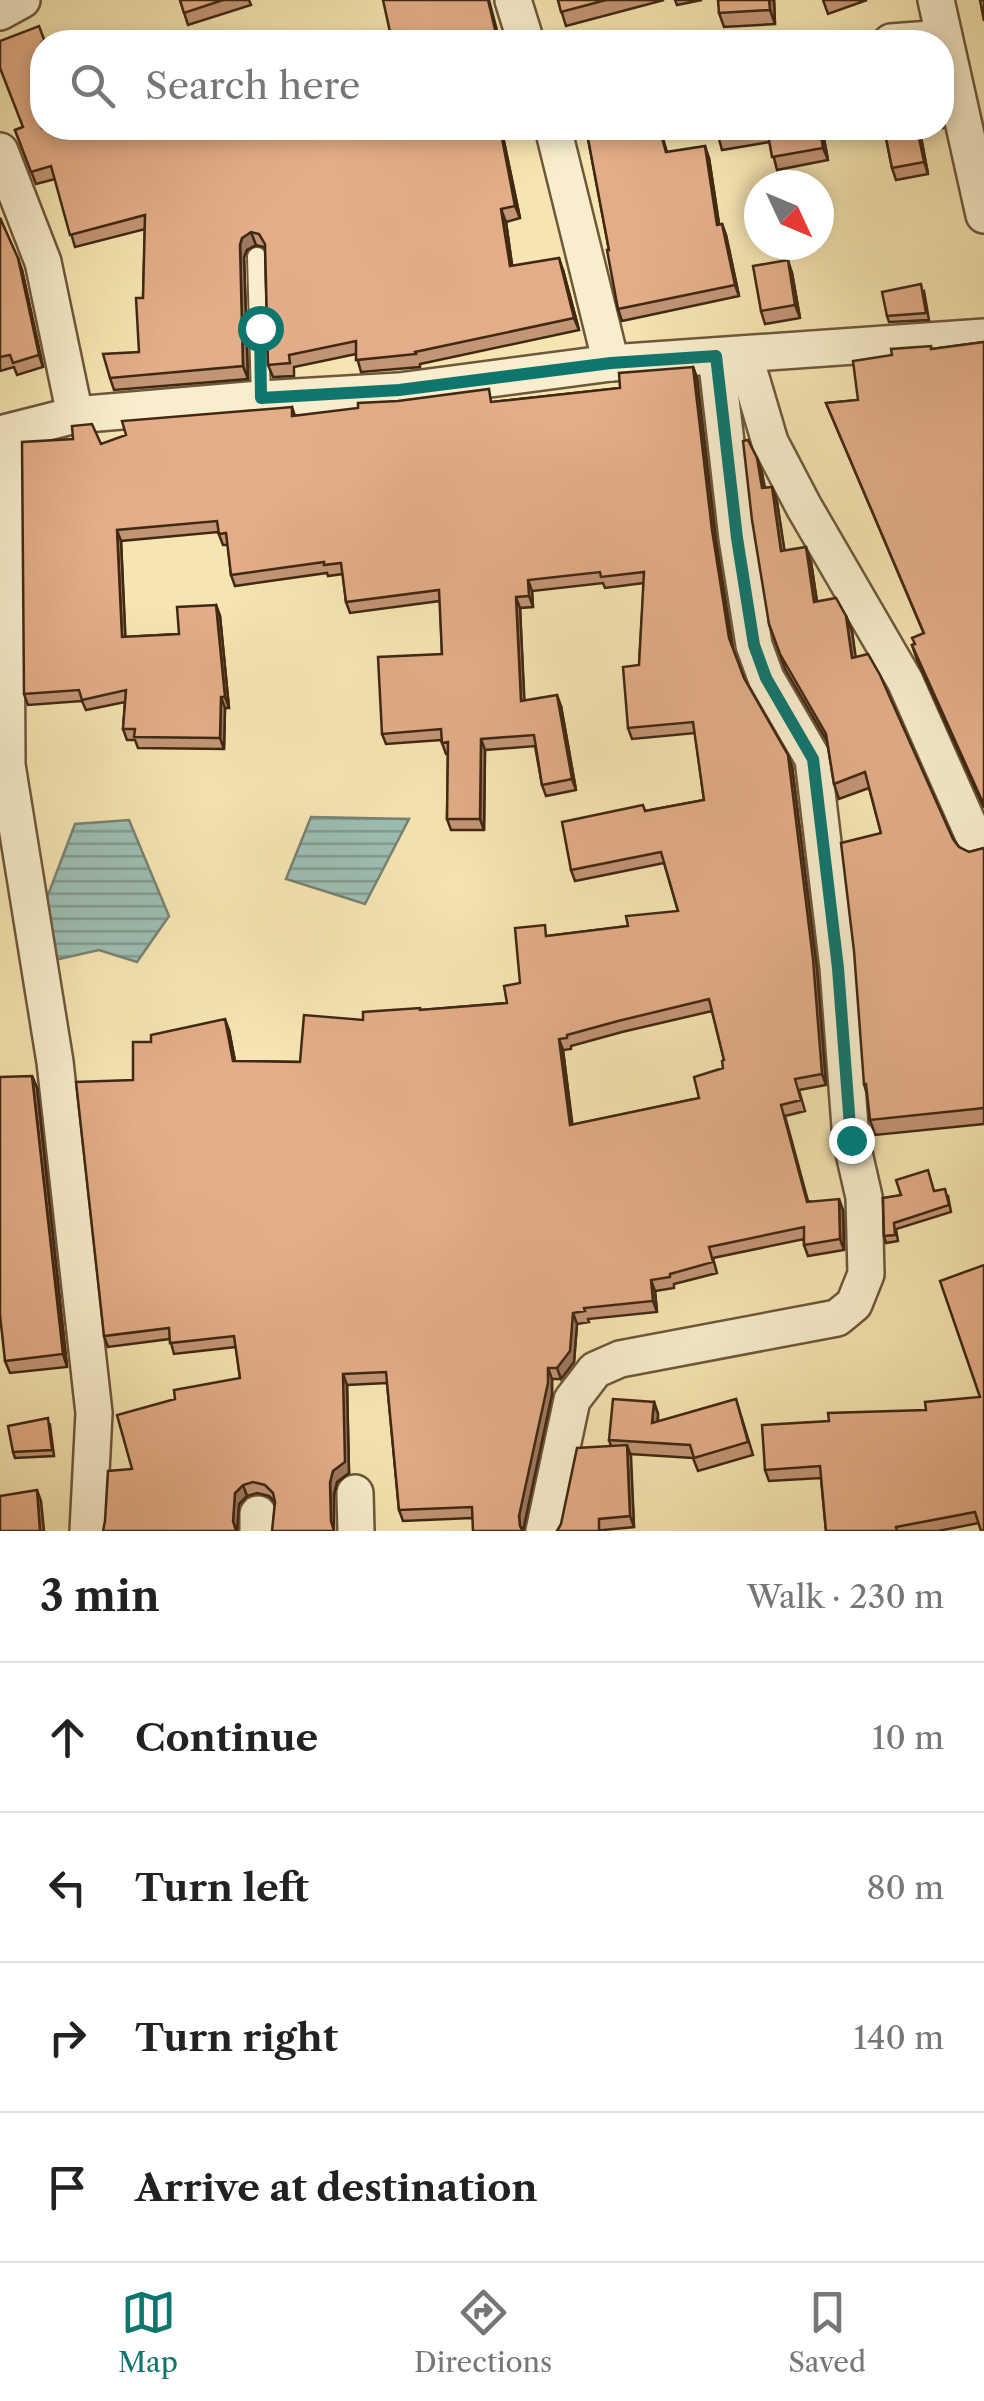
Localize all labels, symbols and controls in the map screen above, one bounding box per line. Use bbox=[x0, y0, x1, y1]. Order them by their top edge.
search box bbox=[30, 30, 954, 140]
icon: search bbox=[65, 58, 120, 113]
text: Search here bbox=[145, 62, 360, 109]
north arrow bbox=[744, 170, 834, 260]
route start bbox=[238, 306, 284, 352]
route end bbox=[829, 1118, 875, 1164]
text: 3 min bbox=[40, 1570, 160, 1622]
text: Walk · 230 m bbox=[747, 1577, 944, 1616]
icon: ahead bbox=[40, 1710, 95, 1765]
text: Continue bbox=[135, 1714, 318, 1761]
text: 10 m bbox=[872, 1718, 944, 1757]
icon: left bbox=[40, 1860, 95, 1915]
text: Turn left bbox=[135, 1864, 309, 1911]
text: 80 m bbox=[866, 1868, 944, 1907]
icon: right bbox=[40, 2010, 95, 2065]
text: Turn right bbox=[135, 2014, 338, 2061]
text: 140 m bbox=[853, 2018, 944, 2057]
icon: arrive bbox=[40, 2160, 95, 2215]
text: Arrive at destination bbox=[135, 2164, 538, 2211]
tab: Map bbox=[118, 2285, 178, 2379]
tab: Directions bbox=[414, 2285, 552, 2379]
tab: Saved bbox=[788, 2285, 866, 2379]

